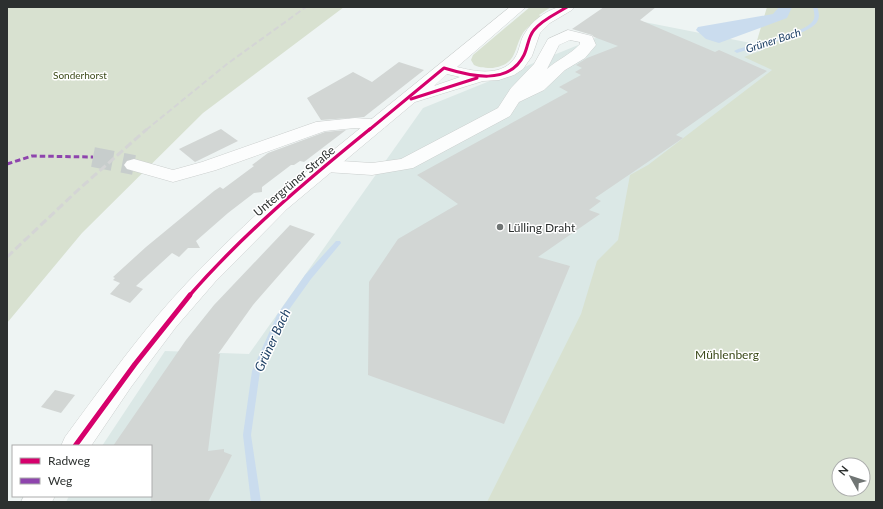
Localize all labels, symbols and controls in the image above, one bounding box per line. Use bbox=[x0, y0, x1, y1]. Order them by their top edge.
water label: Grüner Bach bbox=[744, 25, 802, 55]
park label: Sonderhorst bbox=[53, 69, 107, 81]
street label: Untergrüner Straße bbox=[250, 143, 338, 219]
place label: Lülling Draht bbox=[508, 220, 576, 235]
marker: Lülling Draht bbox=[495, 222, 505, 232]
water label: Grüner Bach bbox=[250, 306, 294, 374]
park label: Mühlenberg bbox=[695, 347, 759, 362]
legend bbox=[12, 445, 152, 497]
text: Radweg bbox=[48, 453, 90, 468]
north arrow bbox=[831, 457, 871, 497]
text: N bbox=[835, 463, 851, 478]
text: Weg bbox=[48, 473, 72, 488]

